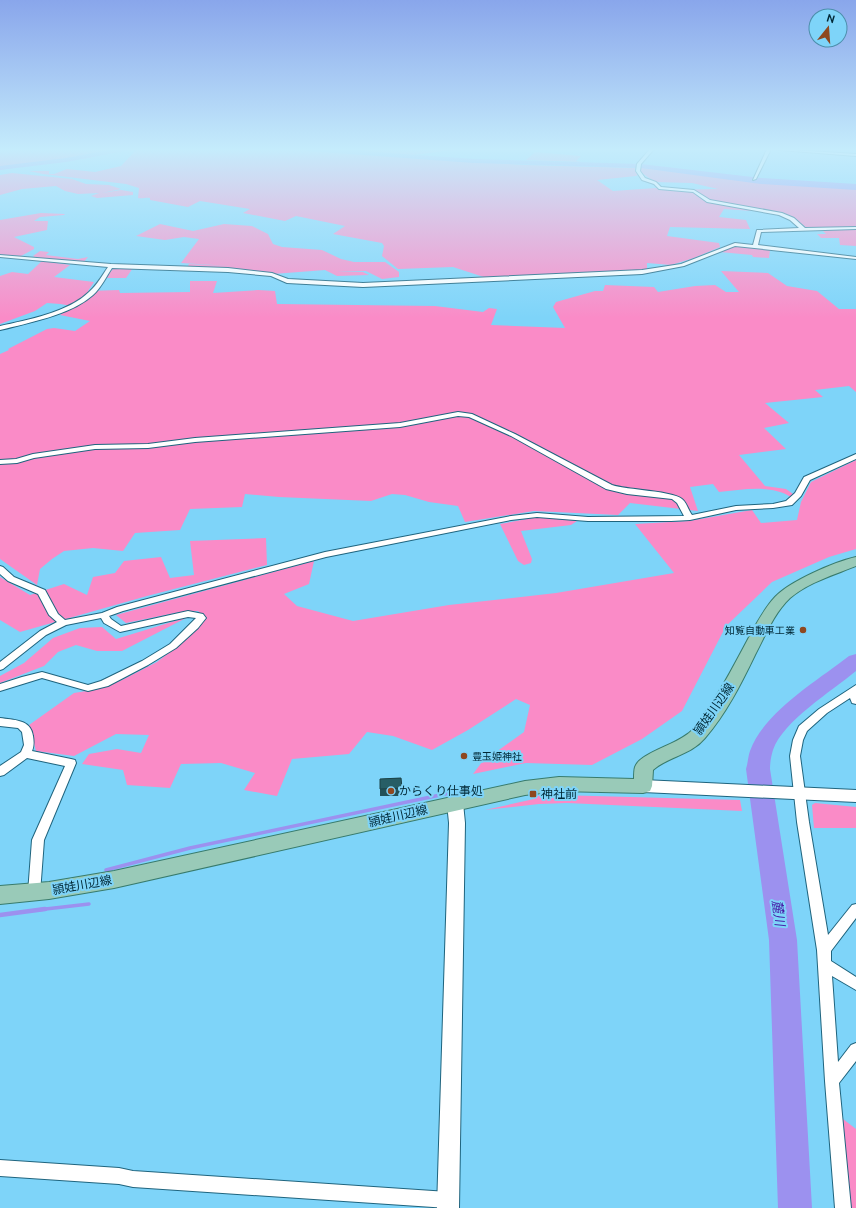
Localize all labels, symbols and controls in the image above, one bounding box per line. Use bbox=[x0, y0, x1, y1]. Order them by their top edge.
north arrow bbox=[808, 8, 848, 48]
text: N bbox=[825, 11, 837, 25]
place label: 知覧自動車工業 bbox=[725, 625, 795, 636]
marker: 知覧自動車工業 bbox=[798, 625, 808, 635]
street label: 頴娃川辺線 bbox=[691, 680, 736, 737]
marker: 豊玉姫神社 bbox=[459, 751, 469, 761]
place label: 豊玉姫神社 bbox=[472, 751, 522, 762]
place label: からくり仕事処 bbox=[399, 784, 483, 797]
marker: からくり仕事処 bbox=[386, 786, 396, 796]
place label: 神社前 bbox=[541, 787, 577, 800]
marker: 神社前 bbox=[528, 789, 538, 799]
street label: 頴娃川辺線 bbox=[367, 802, 429, 829]
street label: 頴娃川辺線 bbox=[51, 873, 113, 896]
water label: 麓川 bbox=[770, 899, 788, 929]

